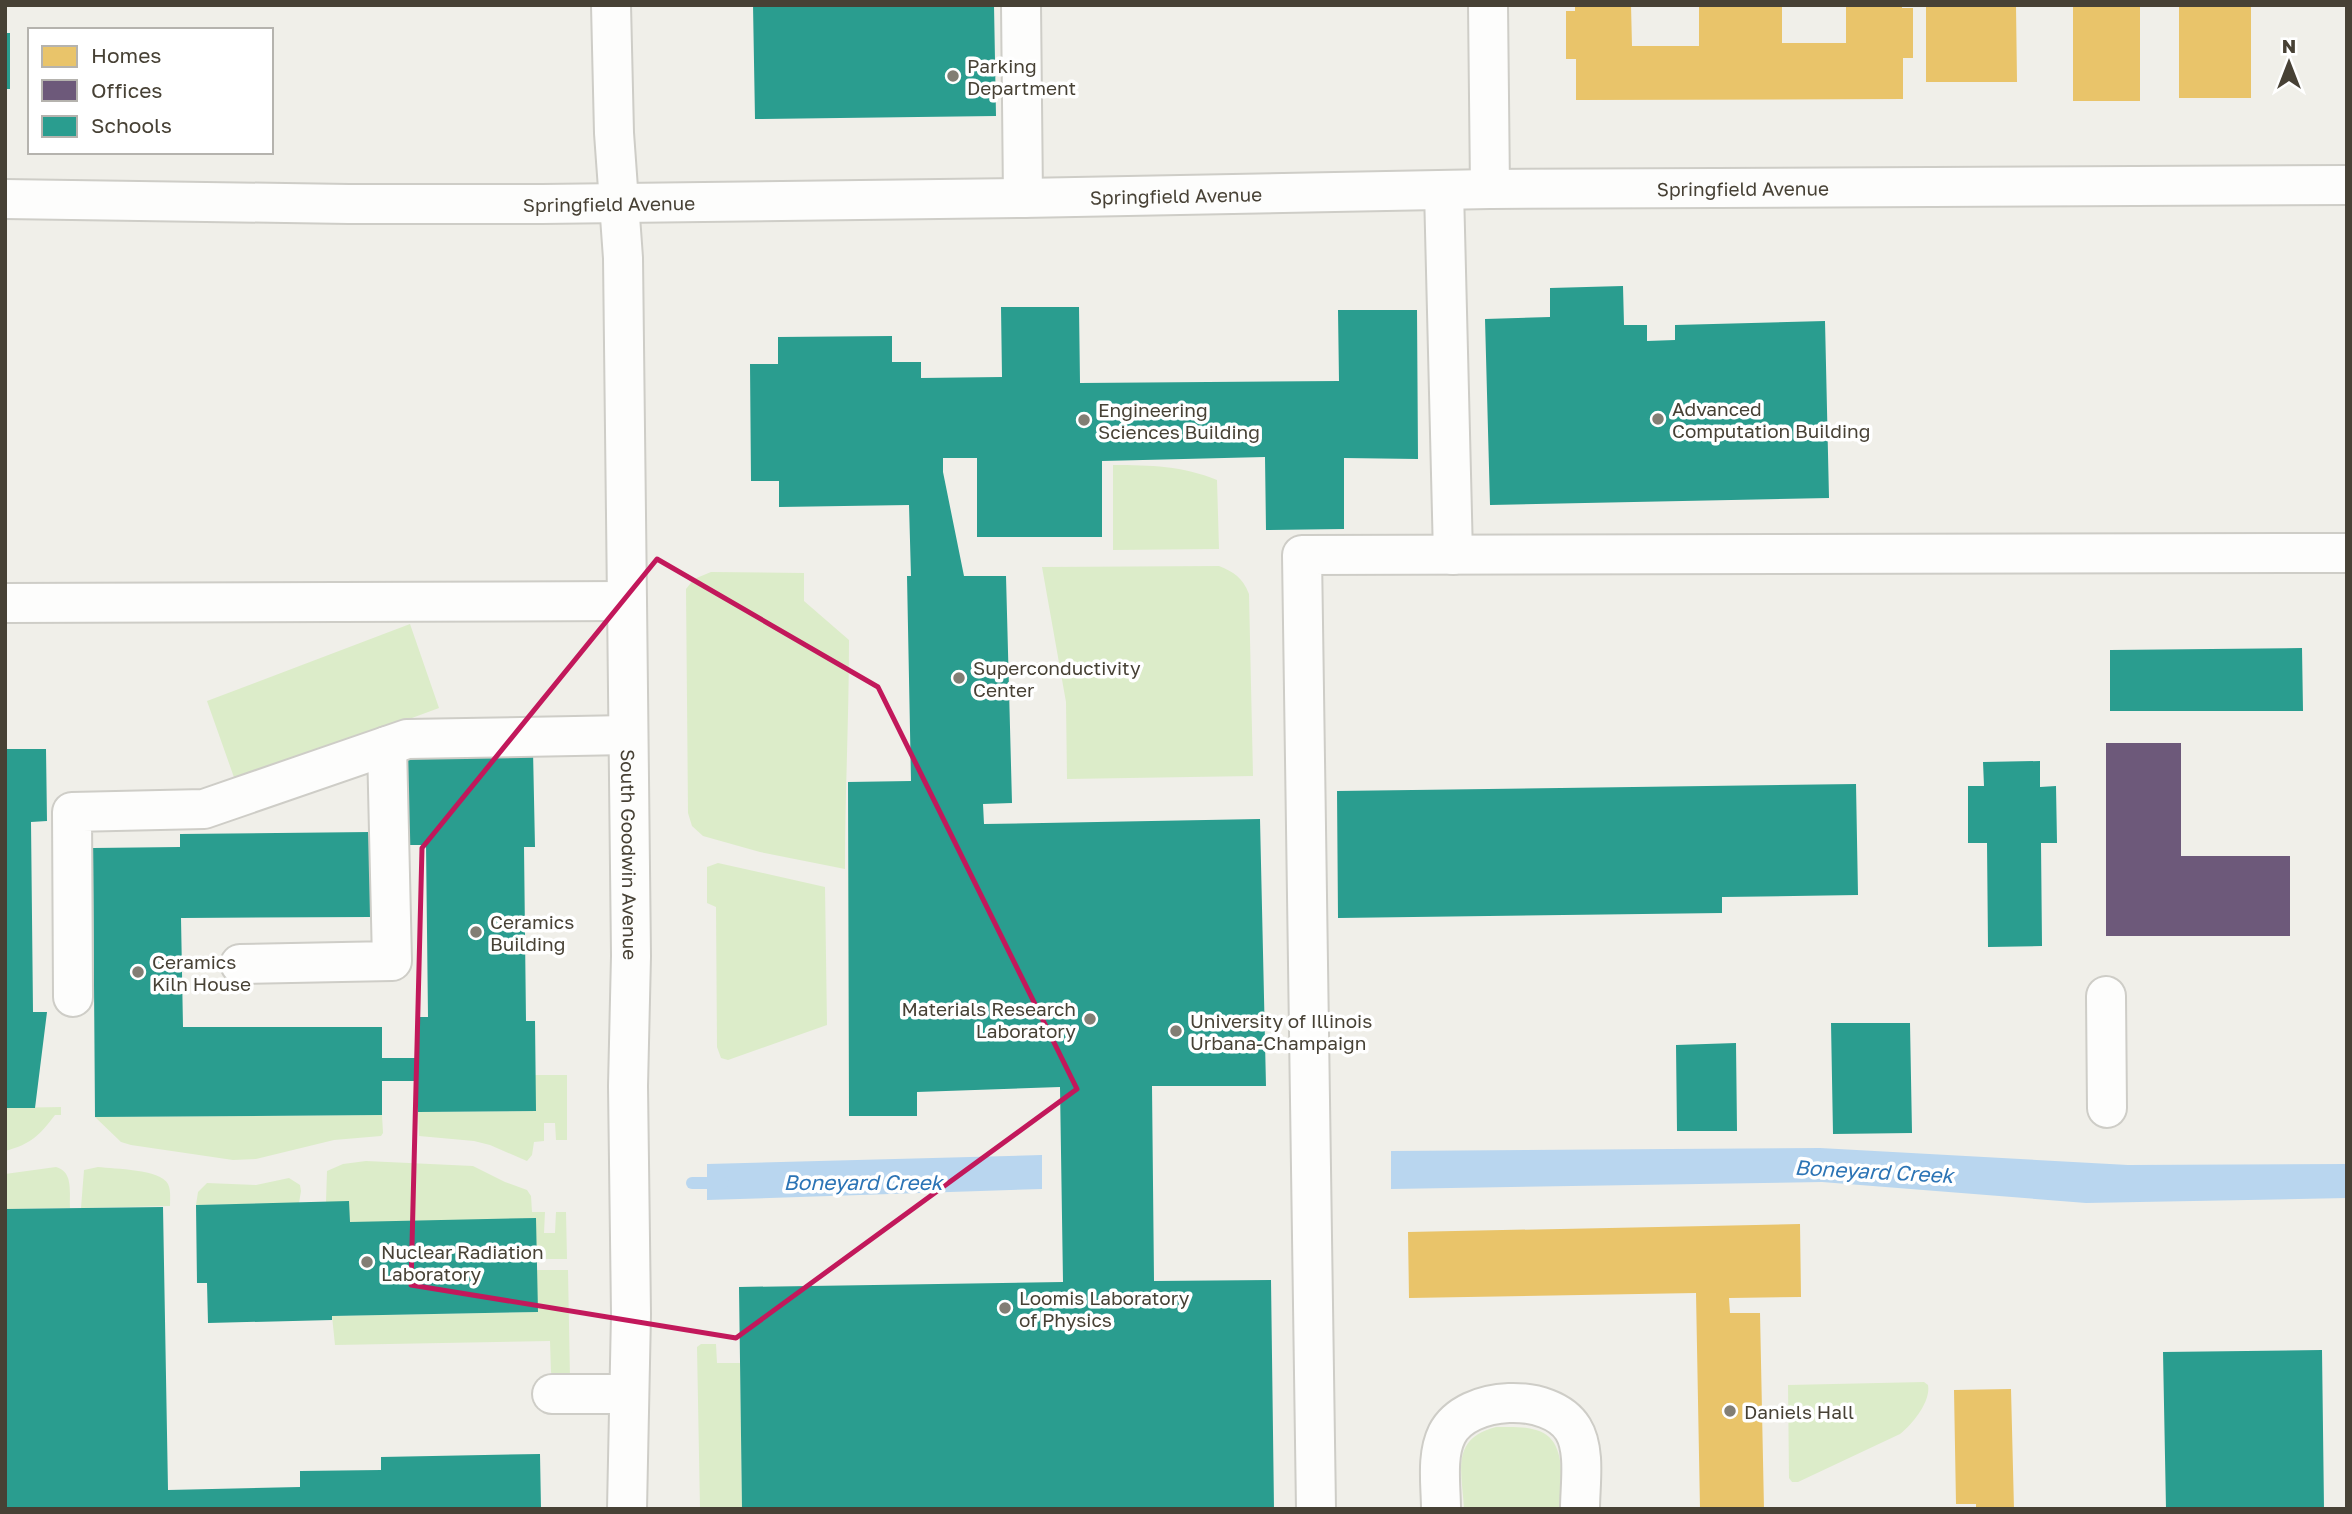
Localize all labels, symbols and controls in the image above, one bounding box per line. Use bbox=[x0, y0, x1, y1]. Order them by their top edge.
legend bbox=[28, 28, 273, 154]
north arrow bbox=[2254, 28, 2324, 98]
text: N bbox=[2282, 34, 2296, 57]
text: Homes bbox=[91, 42, 161, 68]
place label: Parking Department bbox=[967, 54, 1076, 99]
marker: Parking Department bbox=[945, 68, 961, 84]
text: Offices bbox=[91, 77, 162, 103]
text: Schools bbox=[91, 112, 172, 138]
street label: Springfield Avenue bbox=[1657, 176, 1829, 200]
street label: Springfield Avenue bbox=[1090, 182, 1262, 208]
street label: Springfield Avenue bbox=[523, 191, 695, 216]
place label: Advanced Computation Building bbox=[1672, 397, 1870, 442]
place label: Engineering Sciences Building bbox=[1098, 398, 1260, 443]
marker: Advanced Computation Building bbox=[1650, 411, 1666, 427]
marker: Engineering Sciences Building bbox=[1076, 412, 1092, 428]
place label: Superconductivity Center bbox=[973, 656, 1141, 701]
marker: Superconductivity Center bbox=[951, 670, 967, 686]
street label: South Goodwin Avenue bbox=[617, 749, 643, 960]
place label: Ceramics Building bbox=[490, 910, 574, 955]
marker: Ceramics Building bbox=[468, 924, 484, 940]
place label: Ceramics Kiln House bbox=[152, 950, 251, 995]
marker: Ceramics Kiln House bbox=[130, 964, 146, 980]
place label: Materials Research Laboratory bbox=[902, 997, 1076, 1042]
place label: University of Illinois Urbana-Champaign bbox=[1190, 1009, 1372, 1054]
marker: Materials Research Laboratory bbox=[1082, 1011, 1098, 1027]
marker: University of Illinois Urbana-Champaign bbox=[1168, 1023, 1184, 1039]
water label: Boneyard Creek bbox=[1794, 1154, 1956, 1188]
water label: Boneyard Creek bbox=[784, 1169, 945, 1195]
place label: Nuclear Radiation Laboratory bbox=[381, 1240, 544, 1285]
marker: Nuclear Radiation Laboratory bbox=[359, 1254, 375, 1270]
place label: Loomis Laboratory of Physics bbox=[1019, 1286, 1190, 1331]
marker: Loomis Laboratory of Physics bbox=[997, 1300, 1013, 1316]
place label: Daniels Hall bbox=[1744, 1400, 1854, 1423]
marker: Daniels Hall bbox=[1722, 1403, 1738, 1419]

